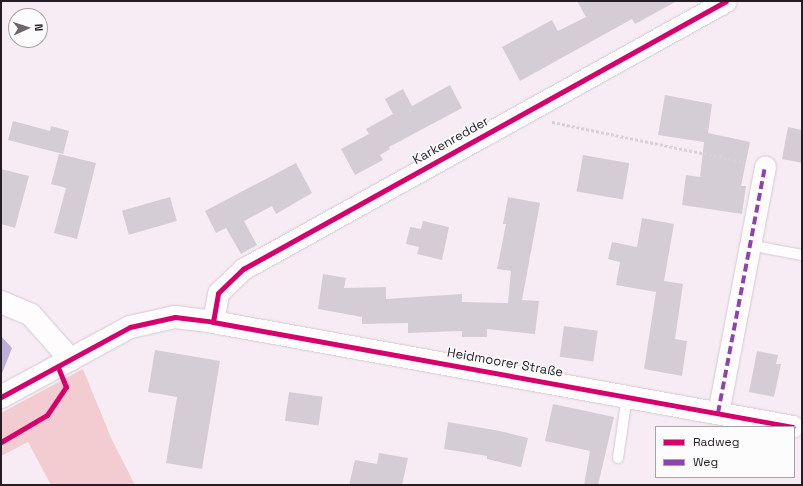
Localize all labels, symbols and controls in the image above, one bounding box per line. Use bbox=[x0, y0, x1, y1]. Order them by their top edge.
north arrow bbox=[8, 8, 48, 48]
text: N bbox=[32, 23, 46, 31]
street label: Karkenredder bbox=[410, 114, 492, 168]
street label: Heidmoorer Straße bbox=[446, 345, 564, 381]
legend bbox=[655, 426, 795, 478]
text: Radweg bbox=[693, 434, 739, 450]
text: Weg bbox=[693, 454, 718, 470]

